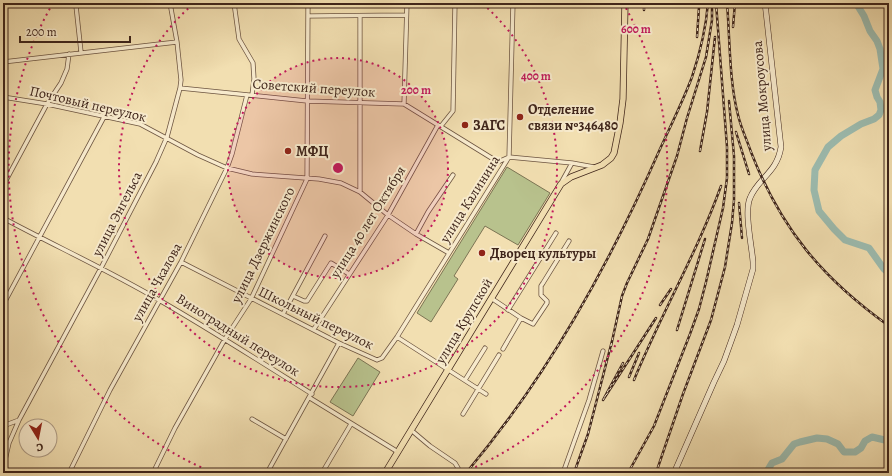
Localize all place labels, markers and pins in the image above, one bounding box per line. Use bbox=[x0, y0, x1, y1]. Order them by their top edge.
place label: Отделение связи №346480 bbox=[528, 100, 618, 135]
marker: Отделение связи №346480 bbox=[515, 112, 525, 122]
place label: ЗАГС bbox=[473, 116, 505, 135]
marker: ЗАГС bbox=[460, 120, 470, 130]
place label: МФЦ bbox=[296, 142, 329, 161]
marker: МФЦ bbox=[283, 146, 293, 156]
centre of rings bbox=[331, 161, 345, 175]
place label: Дворец культуры bbox=[490, 244, 596, 263]
marker: Дворец культуры bbox=[477, 248, 487, 258]

